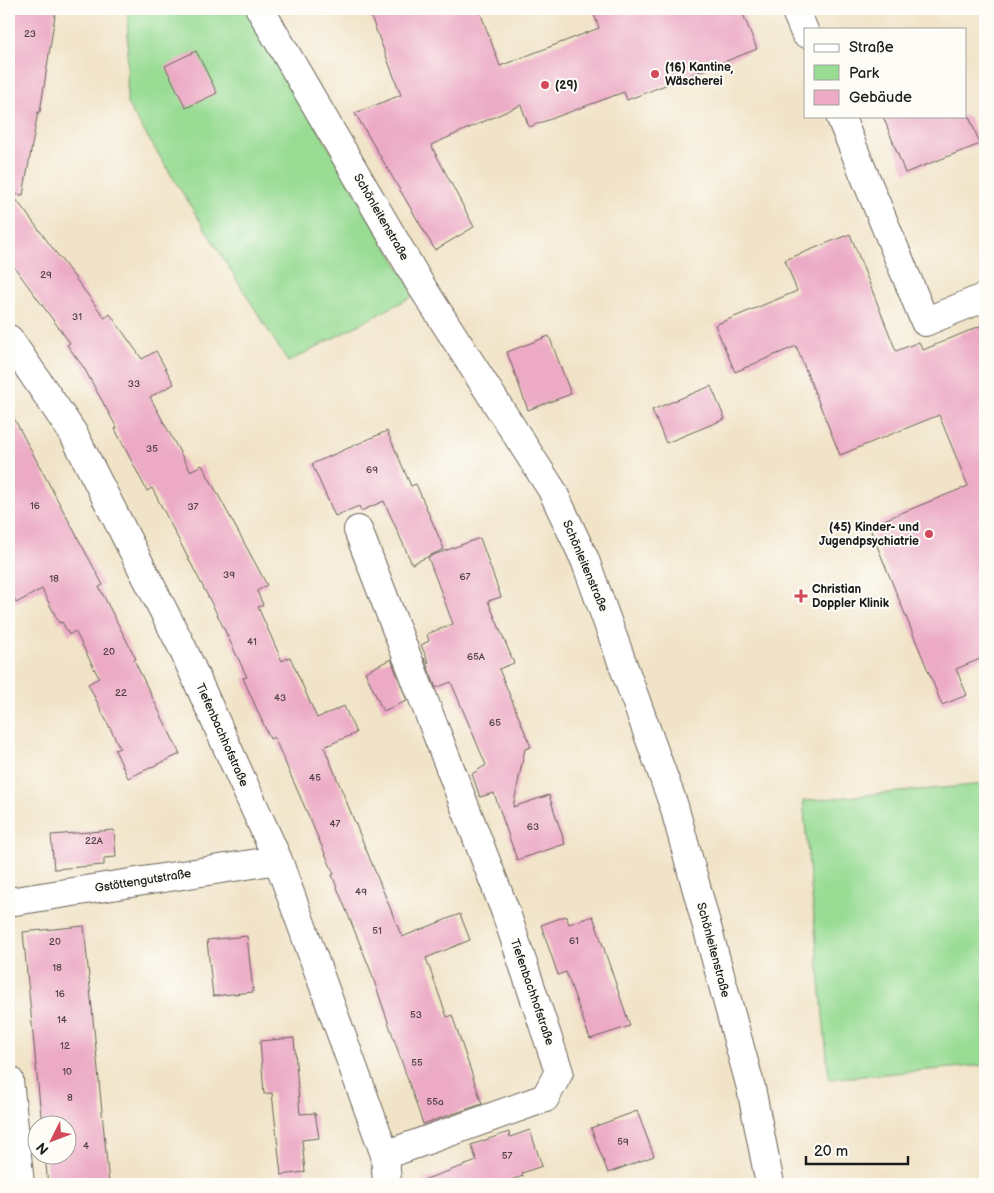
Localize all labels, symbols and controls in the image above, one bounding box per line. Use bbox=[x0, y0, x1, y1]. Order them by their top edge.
house number: 23 bbox=[24, 28, 36, 40]
legend bbox=[804, 28, 966, 118]
text: Straße bbox=[849, 38, 894, 57]
place label: (16) Kantine, Wäscherei bbox=[665, 60, 734, 89]
text: Park bbox=[849, 64, 880, 83]
marker: (16) Kantine, Wäscherei bbox=[649, 68, 661, 80]
place label: (29) bbox=[555, 78, 578, 93]
marker: (29) bbox=[539, 79, 551, 91]
text: Gebäude bbox=[849, 88, 912, 107]
street label: Schönleitenstraße bbox=[350, 171, 412, 263]
house number: 29 bbox=[40, 269, 52, 281]
house number: 31 bbox=[72, 311, 82, 323]
house number: 33 bbox=[128, 378, 140, 390]
house number: 35 bbox=[146, 443, 158, 455]
house number: 69 bbox=[366, 464, 378, 476]
house number: 16 bbox=[30, 500, 40, 512]
house number: 37 bbox=[187, 501, 199, 513]
street label: Schönleitenstraße bbox=[559, 518, 611, 614]
place label: (45) Kinder- und Jugendpsychiatrie bbox=[819, 520, 919, 549]
marker: (45) Kinder- und Jugendpsychiatrie bbox=[923, 528, 935, 540]
house number: 39 bbox=[223, 569, 235, 581]
house number: 67 bbox=[459, 571, 471, 583]
house number: 18 bbox=[49, 573, 59, 585]
place label: Christian Doppler Klinik bbox=[812, 582, 890, 611]
marker: Christian Doppler Klinik bbox=[794, 589, 808, 603]
house number: 41 bbox=[247, 636, 257, 648]
house number: 20 bbox=[103, 646, 115, 658]
house number: 65A bbox=[467, 651, 486, 663]
street label: Tiefenbachhofstraße bbox=[192, 681, 252, 789]
house number: 22 bbox=[115, 687, 127, 699]
house number: 43 bbox=[274, 692, 286, 704]
house number: 65 bbox=[489, 717, 501, 729]
house number: 45 bbox=[309, 772, 321, 784]
house number: 47 bbox=[329, 818, 341, 830]
house number: 63 bbox=[527, 821, 539, 833]
house number: 22A bbox=[85, 835, 104, 847]
street label: Gstöttengutstraße bbox=[94, 866, 192, 896]
house number: 49 bbox=[355, 886, 367, 898]
street label: Schönleitenstraße bbox=[693, 901, 733, 999]
house number: 51 bbox=[372, 925, 382, 937]
house number: 61 bbox=[569, 935, 579, 947]
house number: 20 bbox=[49, 936, 61, 948]
street label: Tiefenbachhofstraße bbox=[507, 937, 557, 1047]
house number: 18 bbox=[52, 962, 62, 974]
house number: 16 bbox=[55, 988, 65, 1000]
house number: 53 bbox=[410, 1009, 422, 1021]
house number: 14 bbox=[57, 1014, 67, 1026]
house number: 12 bbox=[60, 1040, 70, 1052]
house number: 55 bbox=[411, 1057, 423, 1069]
house number: 10 bbox=[62, 1066, 72, 1078]
house number: 8 bbox=[67, 1092, 73, 1104]
house number: 55a bbox=[426, 1096, 444, 1108]
north arrow bbox=[28, 1116, 78, 1166]
scale bar bbox=[806, 1133, 909, 1165]
house number: 59 bbox=[617, 1136, 629, 1148]
text: N bbox=[33, 1139, 53, 1158]
house number: 4 bbox=[83, 1140, 89, 1152]
text: 20 m bbox=[814, 1142, 848, 1161]
house number: 57 bbox=[502, 1150, 512, 1162]

